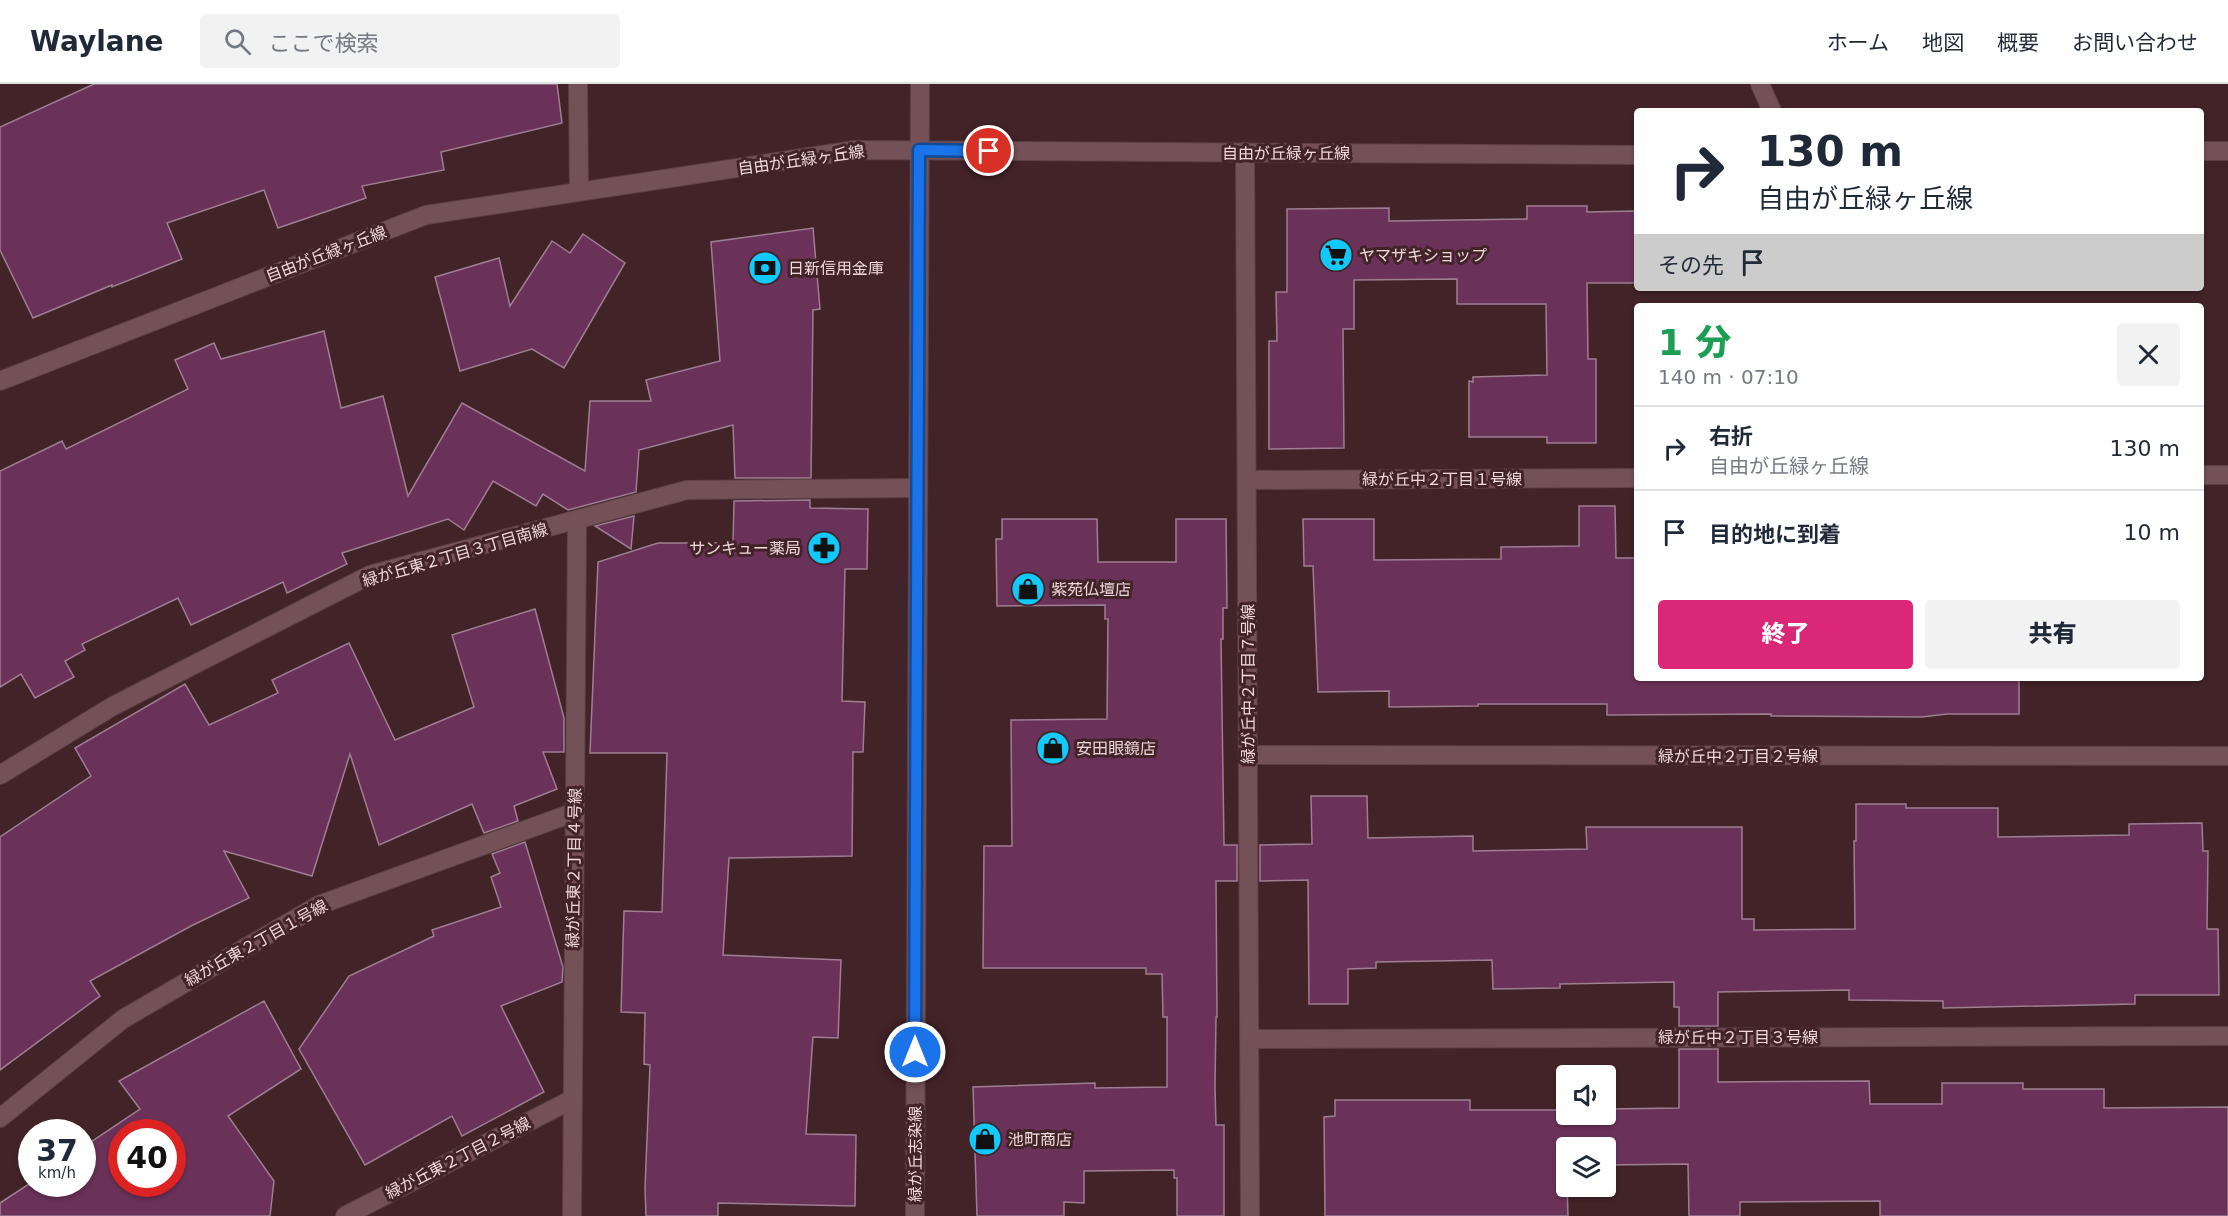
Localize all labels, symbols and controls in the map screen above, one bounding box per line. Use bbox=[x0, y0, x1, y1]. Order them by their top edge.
search box bbox=[200, 14, 620, 68]
text: Waylane bbox=[30, 25, 164, 58]
icon: search bbox=[221, 25, 254, 58]
text: ここで検索 bbox=[269, 31, 379, 56]
text: ホーム bbox=[1827, 31, 1889, 55]
text: 地図 bbox=[1922, 31, 1964, 55]
text: 概要 bbox=[1997, 31, 2039, 55]
text: お問い合わせ bbox=[2072, 31, 2198, 55]
pin bbox=[963, 125, 1014, 176]
text: 130 m bbox=[1757, 127, 1903, 176]
icon: right bbox=[1658, 132, 1736, 210]
icon: arrive bbox=[972, 134, 1005, 167]
street label: 自由が丘緑ヶ丘線 bbox=[736, 142, 866, 178]
street label: 自由が丘緑ヶ丘線 bbox=[1222, 144, 1350, 163]
text: 自由が丘緑ヶ丘線 bbox=[1757, 183, 1973, 214]
street label: 自由が丘緑ヶ丘線 bbox=[263, 222, 389, 286]
supermarket icon: ヤマザキショップ bbox=[1318, 237, 1354, 273]
place label: ヤマザキショップ bbox=[1359, 246, 1487, 265]
icon: arrive bbox=[1736, 246, 1769, 279]
bank icon: 日新信用金庫 bbox=[747, 250, 783, 286]
text: その先 bbox=[1658, 253, 1724, 278]
place label: 日新信用金庫 bbox=[788, 259, 884, 278]
text: 1 分 bbox=[1658, 322, 1732, 363]
button: close bbox=[2117, 323, 2180, 386]
text: 140 m · 07:10 bbox=[1658, 365, 1799, 389]
text: 右折 bbox=[1709, 424, 1753, 449]
icon: right bbox=[1658, 432, 1691, 465]
text: 130 m bbox=[2110, 436, 2180, 461]
text: 自由が丘緑ヶ丘線 bbox=[1709, 454, 1869, 478]
street label: 緑が丘中２丁目１号線 bbox=[1362, 470, 1522, 489]
icon: arrive bbox=[1658, 516, 1691, 549]
street label: 緑が丘東２丁目３丁目南線 bbox=[360, 519, 550, 591]
text: 10 m bbox=[2124, 520, 2180, 545]
text: 目的地に到着 bbox=[1709, 522, 1841, 547]
pharmacy icon: サンキュー薬局 bbox=[806, 530, 842, 566]
place label: サンキュー薬局 bbox=[689, 539, 801, 558]
shop icon: 紫苑仏壇店 bbox=[1010, 571, 1046, 607]
place label: 紫苑仏壇店 bbox=[1051, 580, 1131, 599]
button: 終了 bbox=[1658, 600, 1913, 669]
button: 共有 bbox=[1925, 600, 2180, 669]
street label: 緑が丘中２丁目７号線 bbox=[1239, 604, 1258, 764]
shop icon: 安田眼鏡店 bbox=[1035, 730, 1071, 766]
place label: 安田眼鏡店 bbox=[1076, 739, 1156, 758]
street label: 緑が丘中２丁目２号線 bbox=[1658, 747, 1818, 766]
street label: 緑が丘東２丁目４号線 bbox=[563, 788, 585, 948]
street label: 緑が丘東２丁目１号線 bbox=[181, 896, 331, 990]
position arrow bbox=[883, 1020, 947, 1084]
street label: 緑が丘中２丁目３号線 bbox=[1658, 1028, 1818, 1047]
map controls bbox=[1556, 1065, 1616, 1197]
button: sound bbox=[1556, 1065, 1616, 1125]
street label: 緑が丘志染線 bbox=[906, 1106, 925, 1202]
street label: 緑が丘東２丁目２号線 bbox=[382, 1113, 534, 1203]
speed limit sign: 40 bbox=[108, 1119, 186, 1197]
shop icon: 池町商店 bbox=[967, 1121, 1003, 1157]
place label: 池町商店 bbox=[1008, 1130, 1072, 1149]
text: 37 bbox=[36, 1133, 78, 1168]
button: layers bbox=[1556, 1137, 1616, 1197]
text: km/h bbox=[38, 1164, 76, 1182]

